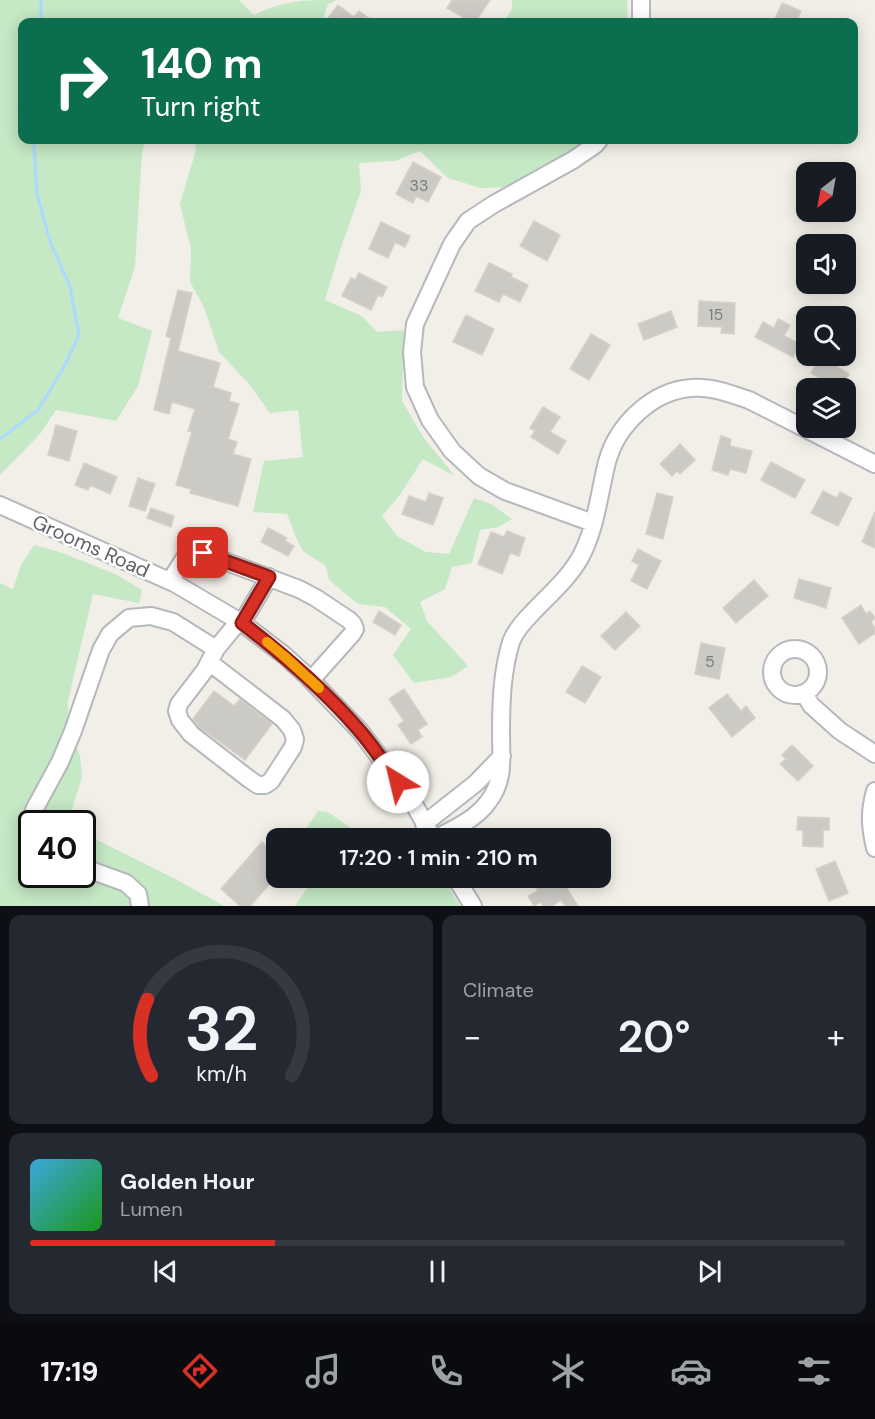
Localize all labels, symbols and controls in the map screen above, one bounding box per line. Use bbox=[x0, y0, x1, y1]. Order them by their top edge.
text: 140 m bbox=[141, 36, 263, 91]
icon: right bbox=[42, 42, 120, 120]
text: Turn right bbox=[141, 89, 261, 124]
north arrow bbox=[796, 162, 856, 222]
map controls bbox=[796, 162, 856, 438]
house number: 33 bbox=[410, 175, 428, 196]
button: sound bbox=[796, 234, 856, 294]
house number: 15 bbox=[709, 304, 723, 325]
button: search bbox=[796, 306, 856, 366]
button: layers bbox=[796, 378, 856, 438]
street label: Grooms Road bbox=[28, 509, 154, 583]
pin bbox=[177, 527, 228, 578]
icon: arrive bbox=[186, 536, 219, 569]
house number: 5 bbox=[705, 651, 715, 672]
position arrow bbox=[366, 750, 430, 814]
speed limit sign: 40 bbox=[18, 810, 96, 888]
text: 17:20 · 1 min · 210 m bbox=[339, 843, 538, 872]
text: Climate bbox=[463, 977, 534, 1003]
text: 32 bbox=[184, 988, 258, 1069]
text: 20° bbox=[617, 1007, 691, 1066]
text: − bbox=[463, 1015, 481, 1058]
text: + bbox=[827, 1015, 845, 1058]
text: km/h bbox=[196, 1061, 246, 1089]
text: Golden Hour bbox=[120, 1167, 255, 1196]
text: Lumen bbox=[120, 1196, 183, 1222]
icon: previous bbox=[149, 1255, 182, 1288]
icon: pause bbox=[421, 1255, 454, 1288]
icon: next bbox=[693, 1255, 726, 1288]
icon: directions bbox=[179, 1350, 221, 1392]
icon: music bbox=[302, 1350, 344, 1392]
icon: phone bbox=[425, 1350, 467, 1392]
icon: climate bbox=[547, 1350, 589, 1392]
icon: car bbox=[670, 1350, 712, 1392]
icon: filters bbox=[793, 1350, 835, 1392]
text: 17:19 bbox=[40, 1354, 99, 1389]

